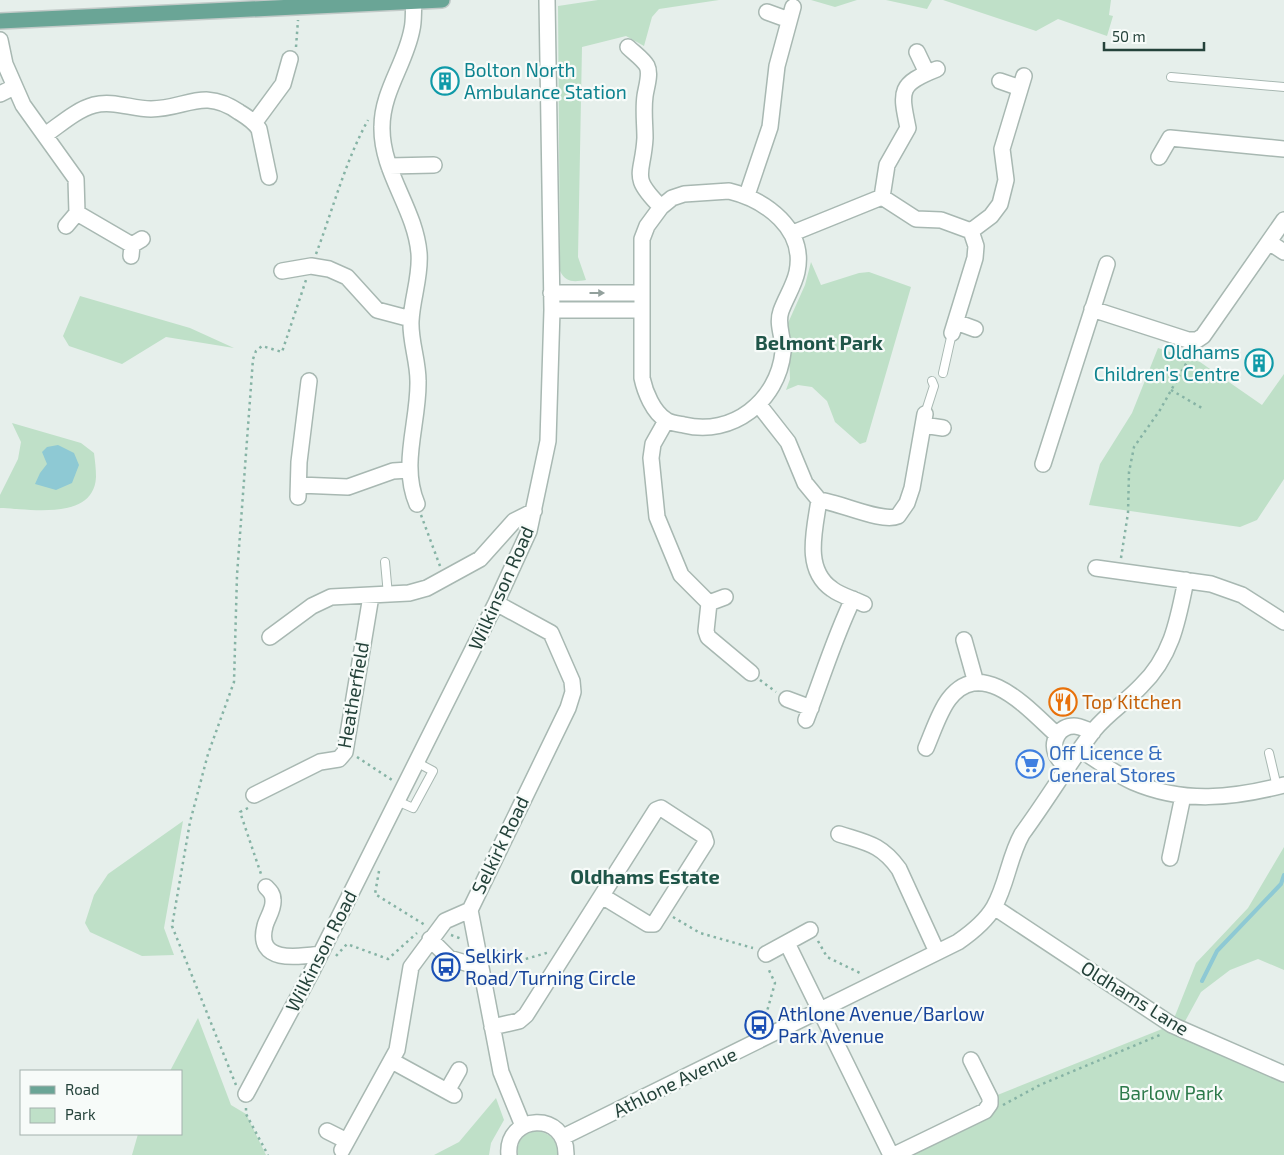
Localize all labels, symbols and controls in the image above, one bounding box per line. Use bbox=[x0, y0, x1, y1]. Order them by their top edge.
scale bar bbox=[1104, 20, 1204, 52]
text: 50 m bbox=[1112, 27, 1146, 45]
place label: Bolton North Ambulance Station bbox=[464, 58, 627, 103]
building icon: Bolton North Ambulance Station bbox=[430, 66, 460, 96]
one-way arrow bbox=[589, 289, 605, 297]
district label: Belmont Park bbox=[755, 330, 884, 354]
place label: Oldhams Children's Centre bbox=[1094, 340, 1240, 385]
building icon: Oldhams Children's Centre bbox=[1244, 348, 1274, 378]
street label: Wilkinson Road bbox=[463, 522, 538, 653]
street label: Heatherfield bbox=[332, 640, 373, 750]
restaurant icon: Top Kitchen bbox=[1048, 687, 1078, 717]
place label: Top Kitchen bbox=[1082, 690, 1182, 713]
place label: Off Licence & General Stores bbox=[1049, 741, 1176, 786]
supermarket icon: Off Licence & General Stores bbox=[1015, 749, 1045, 779]
street label: Selkirk Road bbox=[466, 792, 533, 897]
district label: Oldhams Estate bbox=[570, 864, 720, 888]
street label: Wilkinson Road bbox=[280, 886, 361, 1015]
place label: Selkirk Road/Turning Circle bbox=[465, 944, 636, 989]
bus stop icon: Selkirk Road/Turning Circle bbox=[431, 952, 461, 982]
street label: Oldhams Lane bbox=[1077, 955, 1193, 1040]
place label: Athlone Avenue/Barlow Park Avenue bbox=[778, 1002, 985, 1047]
bus stop icon: Athlone Avenue/Barlow Park Avenue bbox=[744, 1010, 774, 1040]
street label: Athlone Avenue bbox=[609, 1042, 740, 1121]
legend bbox=[20, 1070, 182, 1135]
text: Road bbox=[65, 1080, 100, 1098]
park label: Barlow Park bbox=[1119, 1081, 1224, 1104]
text: Park bbox=[65, 1105, 96, 1123]

